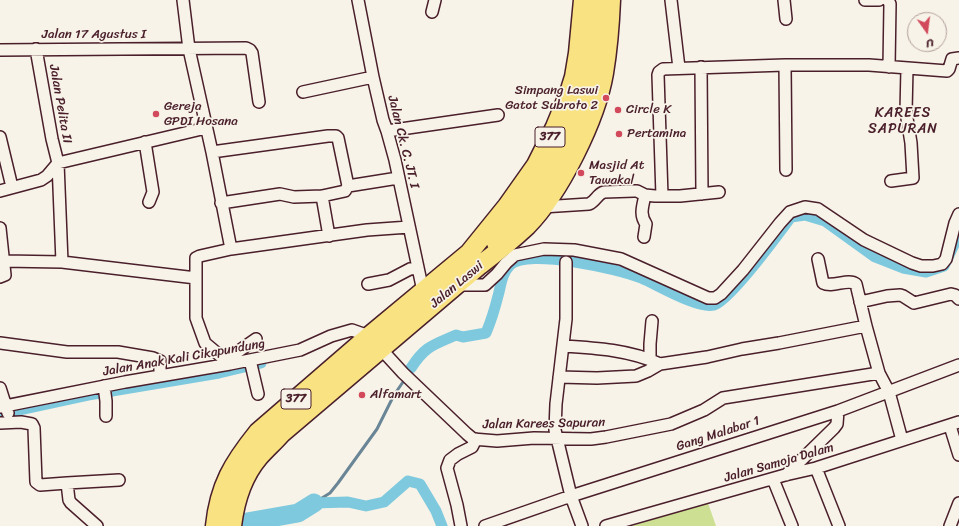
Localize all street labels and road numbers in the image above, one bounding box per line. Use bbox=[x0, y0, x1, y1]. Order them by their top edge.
street label: Jalan 17 Agustus I bbox=[42, 27, 146, 43]
street label: Jalan Pelita II bbox=[45, 63, 75, 145]
street label: Jalan Ck. C. JT. I bbox=[384, 94, 422, 190]
road number: 377 bbox=[535, 127, 565, 147]
street label: Jalan Laswi bbox=[427, 258, 487, 312]
street label: Jalan Anak Kali Cikapundung bbox=[102, 336, 266, 380]
road number: 377 bbox=[281, 389, 311, 409]
street label: Gang Malabar 1 bbox=[674, 413, 762, 455]
street label: Jalan Karees Sapuran bbox=[483, 415, 605, 433]
street label: Jalan Samoja Dalam bbox=[722, 440, 836, 486]

